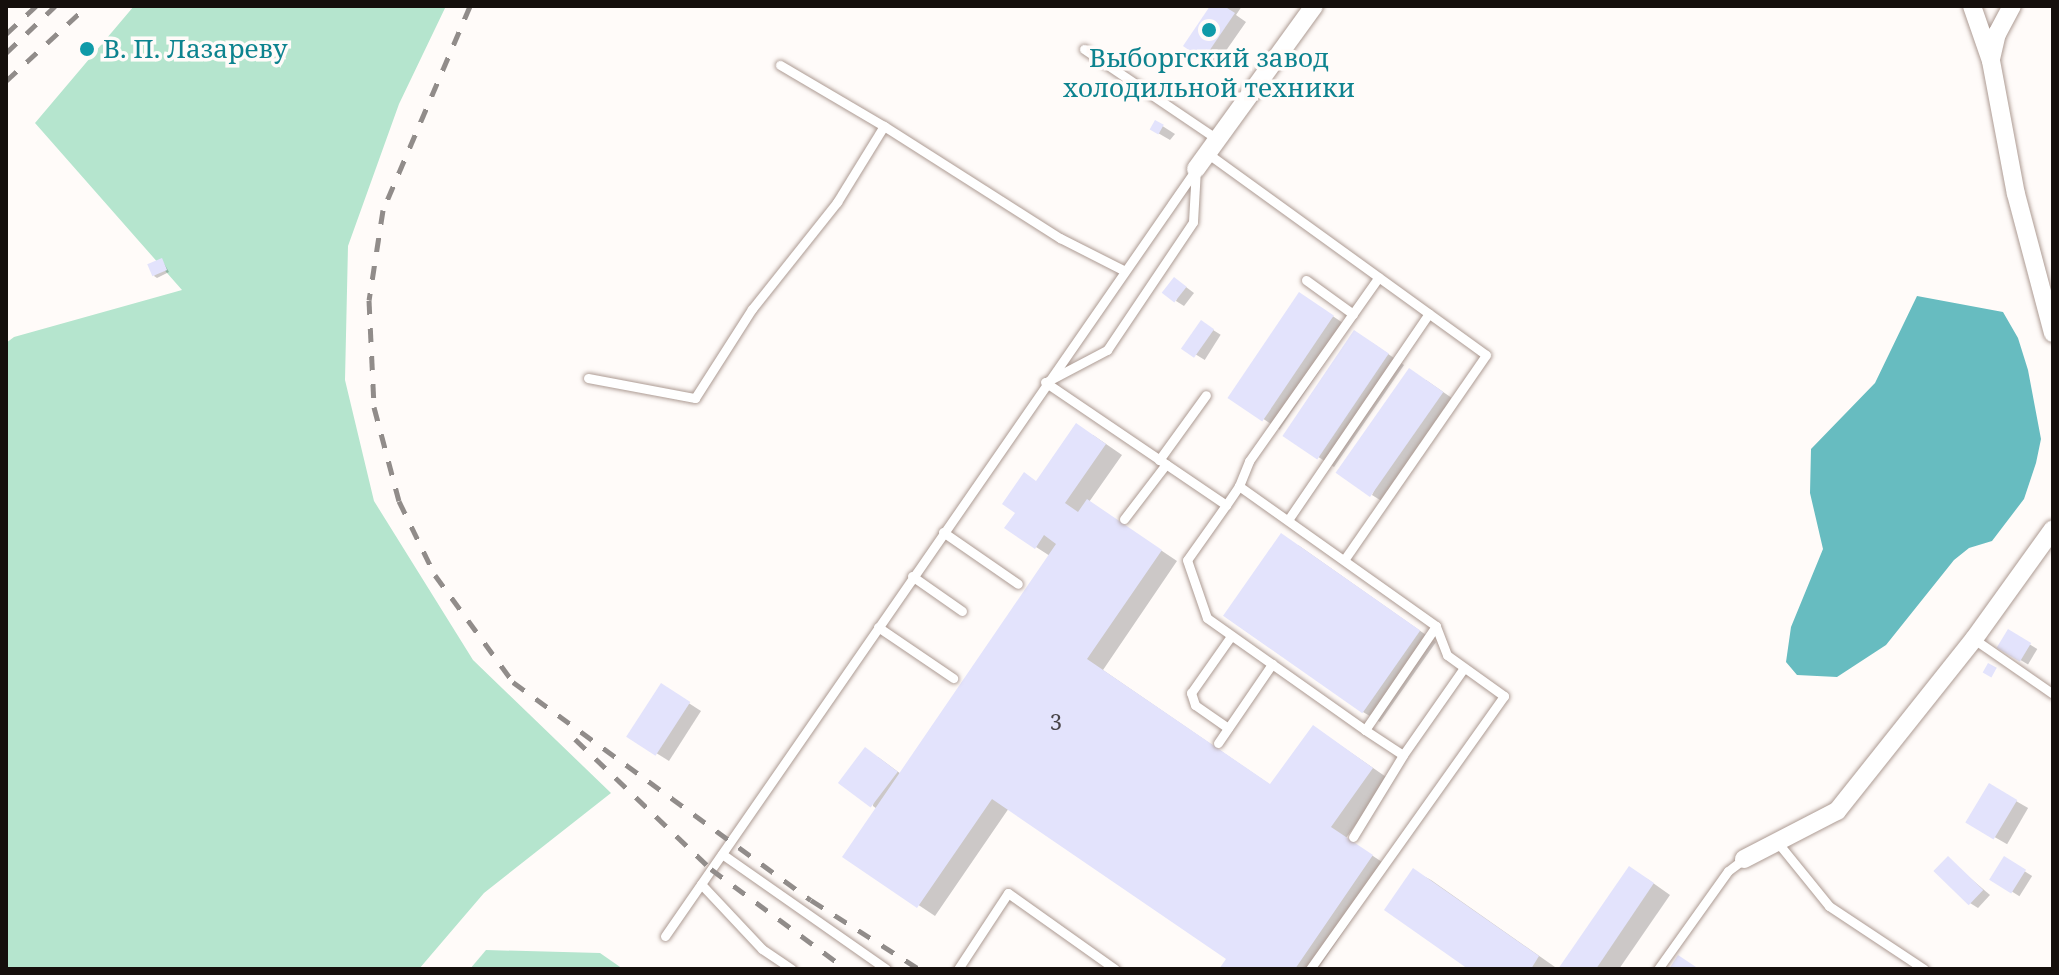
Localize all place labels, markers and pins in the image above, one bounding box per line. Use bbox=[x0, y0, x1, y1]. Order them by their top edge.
marker: Выборгский завод холодильной техники bbox=[1200, 21, 1218, 39]
place label: В. П. Лазареву bbox=[103, 33, 288, 65]
marker: В. П. Лазареву bbox=[78, 40, 96, 58]
place label: Выборгский завод холодильной техники bbox=[1063, 42, 1355, 104]

